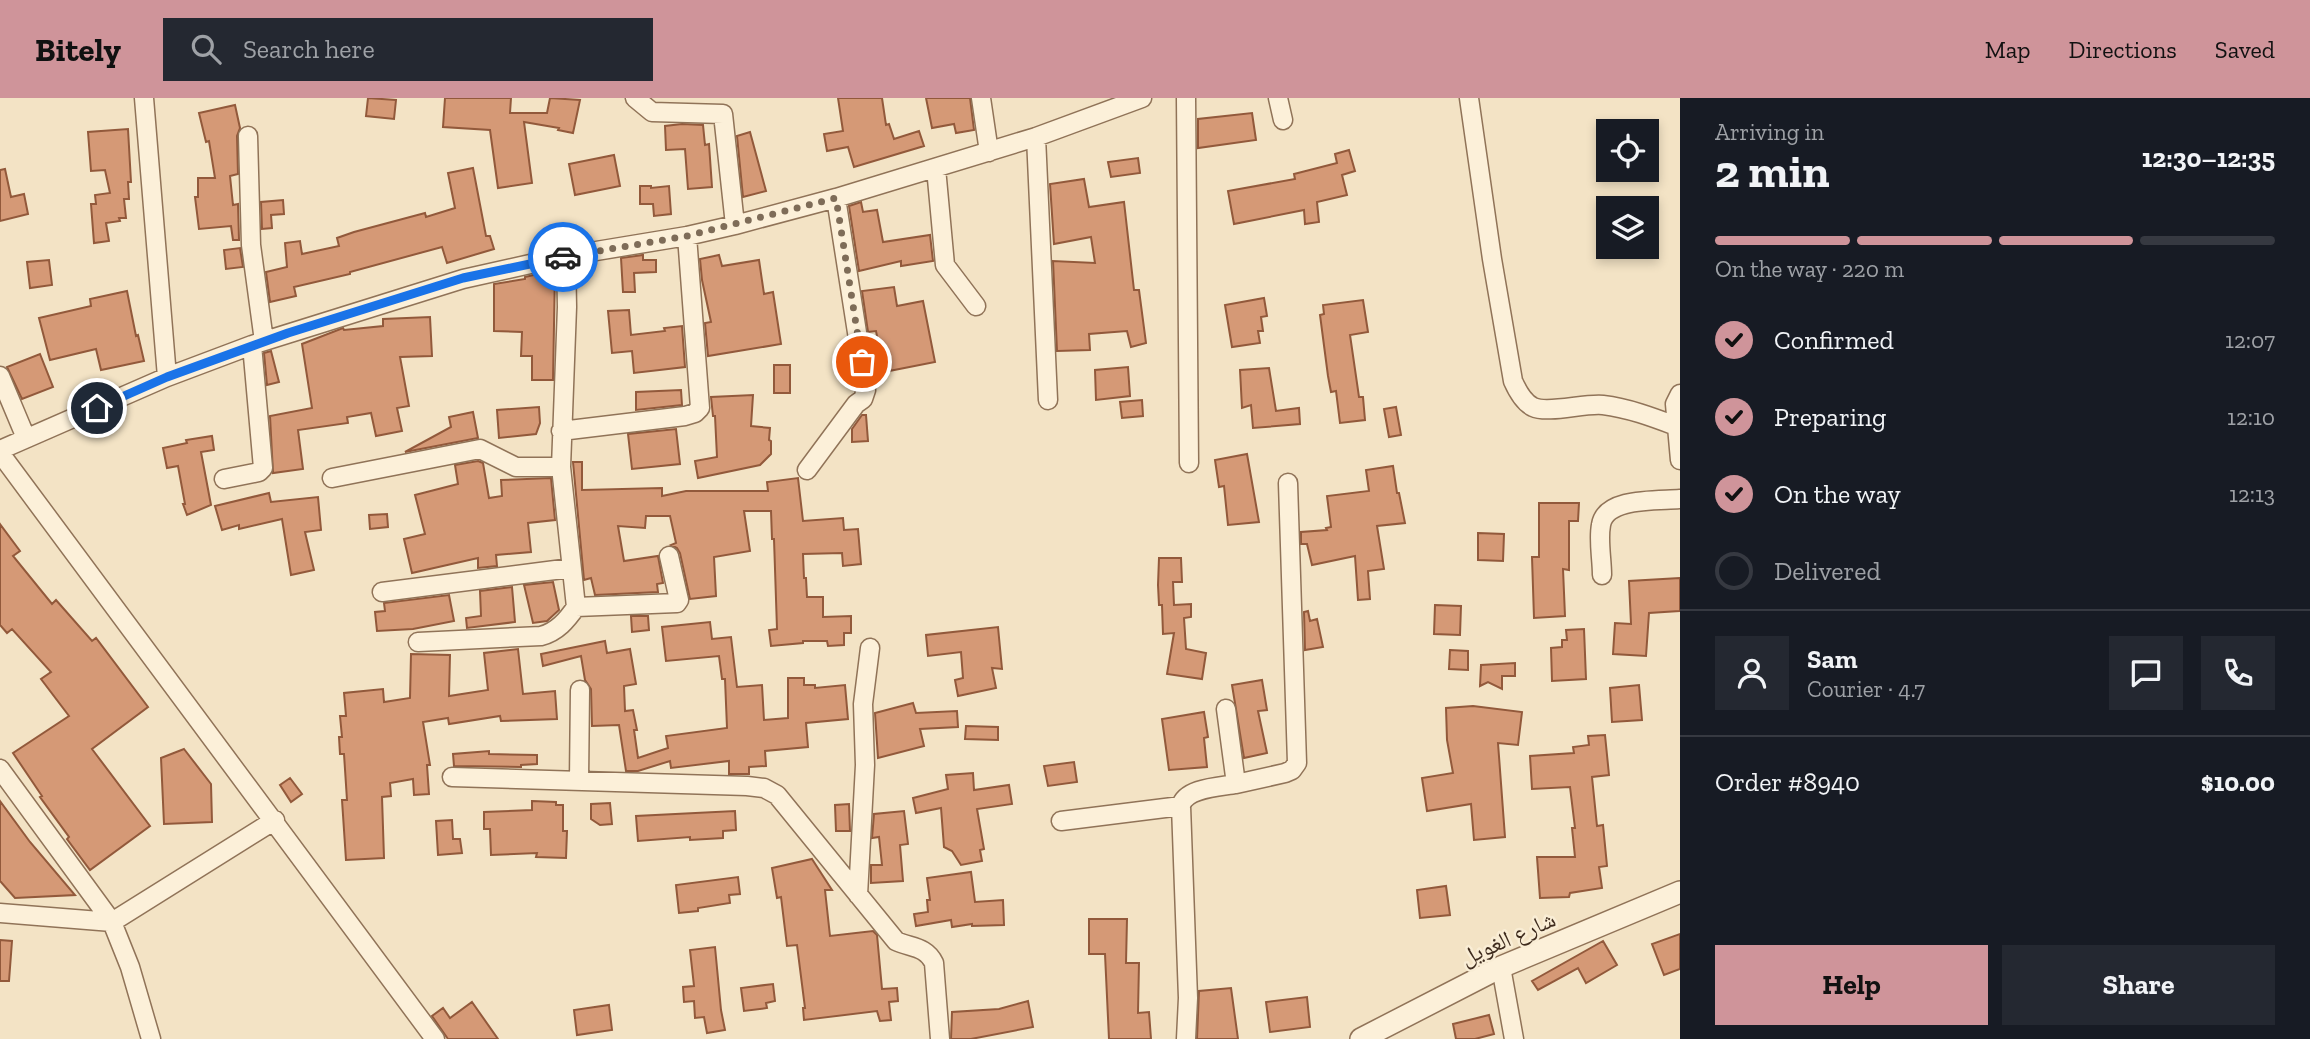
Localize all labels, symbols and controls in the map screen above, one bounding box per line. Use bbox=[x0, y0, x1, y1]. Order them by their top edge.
search box bbox=[163, 18, 653, 81]
text: Bitely bbox=[35, 30, 121, 69]
icon: search bbox=[187, 30, 225, 68]
text: Search here bbox=[243, 33, 375, 65]
text: Map bbox=[1985, 35, 2031, 64]
text: Directions bbox=[2069, 35, 2177, 64]
text: Saved bbox=[2215, 35, 2275, 64]
text: Arriving in bbox=[1715, 118, 1824, 146]
map controls bbox=[1596, 119, 1659, 259]
button: locate bbox=[1596, 119, 1659, 182]
text: 12:30–12:35 bbox=[2142, 142, 2275, 174]
text: 2 min bbox=[1715, 144, 1830, 199]
button: layers bbox=[1596, 196, 1659, 259]
courier bbox=[528, 222, 598, 292]
icon: car bbox=[544, 238, 582, 276]
text: On the way · 220 m bbox=[1715, 255, 1904, 283]
icon: check bbox=[1715, 321, 1753, 359]
text: Confirmed bbox=[1774, 324, 1894, 356]
text: 12:07 bbox=[2225, 326, 2275, 354]
pin bbox=[832, 332, 892, 392]
icon: bag bbox=[843, 343, 881, 381]
pin bbox=[67, 378, 127, 438]
icon: home bbox=[78, 389, 116, 427]
icon: check bbox=[1715, 398, 1753, 436]
text: Preparing bbox=[1774, 401, 1886, 433]
text: 12:10 bbox=[2227, 403, 2275, 431]
icon: check bbox=[1715, 475, 1753, 513]
text: On the way bbox=[1774, 478, 1901, 510]
text: 12:13 bbox=[2229, 480, 2275, 508]
text: Delivered bbox=[1774, 555, 1881, 587]
button: person bbox=[1715, 636, 1789, 710]
button: chat bbox=[2109, 636, 2183, 710]
button: phone bbox=[2201, 636, 2275, 710]
text: Sam bbox=[1807, 643, 1857, 675]
text: Courier · 4.7 bbox=[1807, 675, 1925, 703]
text: Order #8940 bbox=[1715, 766, 1860, 798]
text: $10.00 bbox=[2201, 766, 2275, 798]
street label: شارع الغويل bbox=[1456, 905, 1560, 972]
button: Help bbox=[1715, 945, 1988, 1025]
button: Share bbox=[2002, 945, 2275, 1025]

